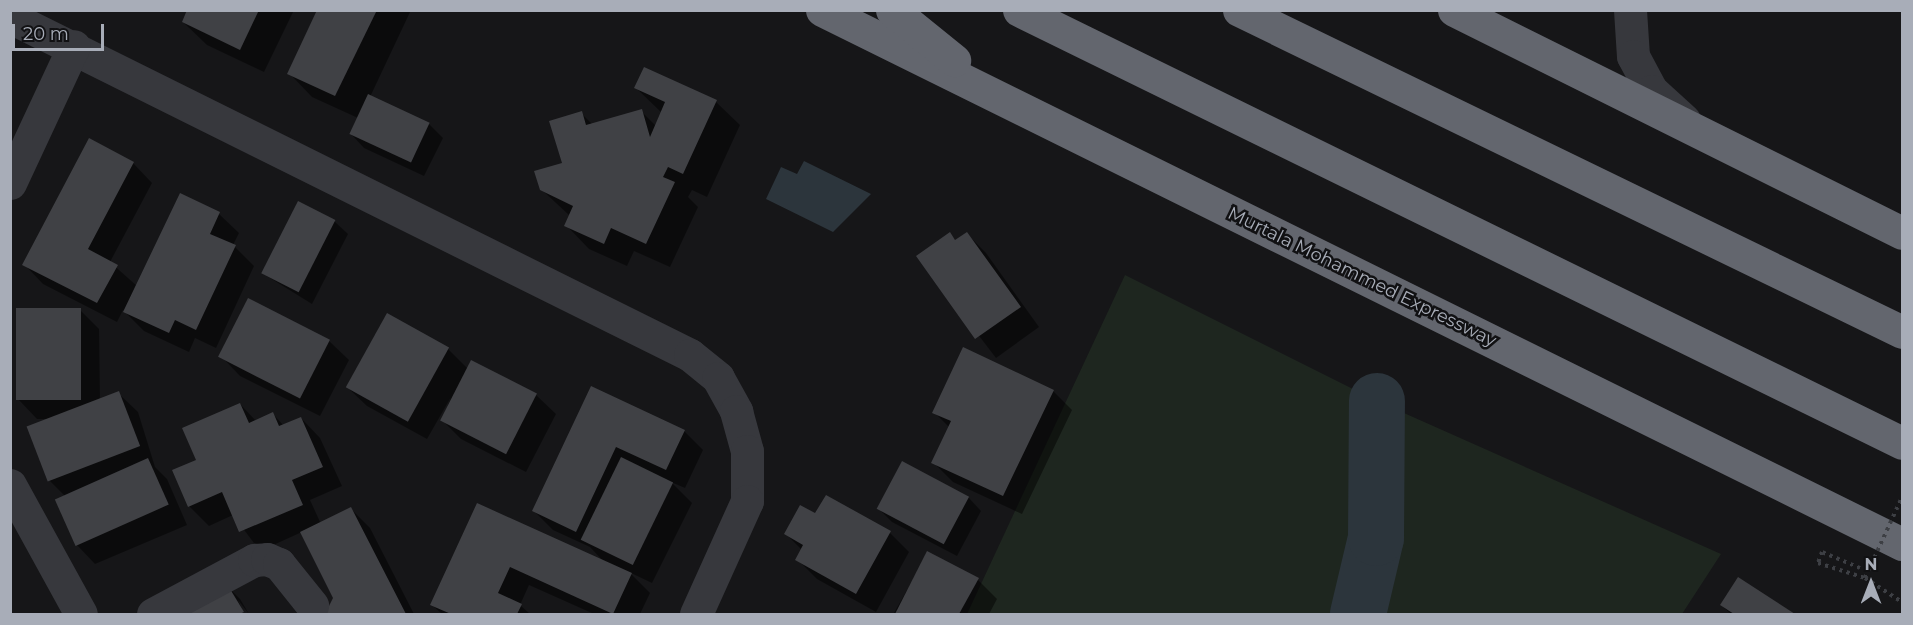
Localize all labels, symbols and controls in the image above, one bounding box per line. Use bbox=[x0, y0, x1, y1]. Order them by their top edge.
scale bar bbox=[15, 12, 106, 50]
text: 20 m bbox=[23, 23, 69, 45]
street label: Murtala Mohammed Expressway bbox=[1224, 202, 1500, 352]
north arrow bbox=[1841, 553, 1901, 613]
text: N bbox=[1865, 555, 1877, 574]

